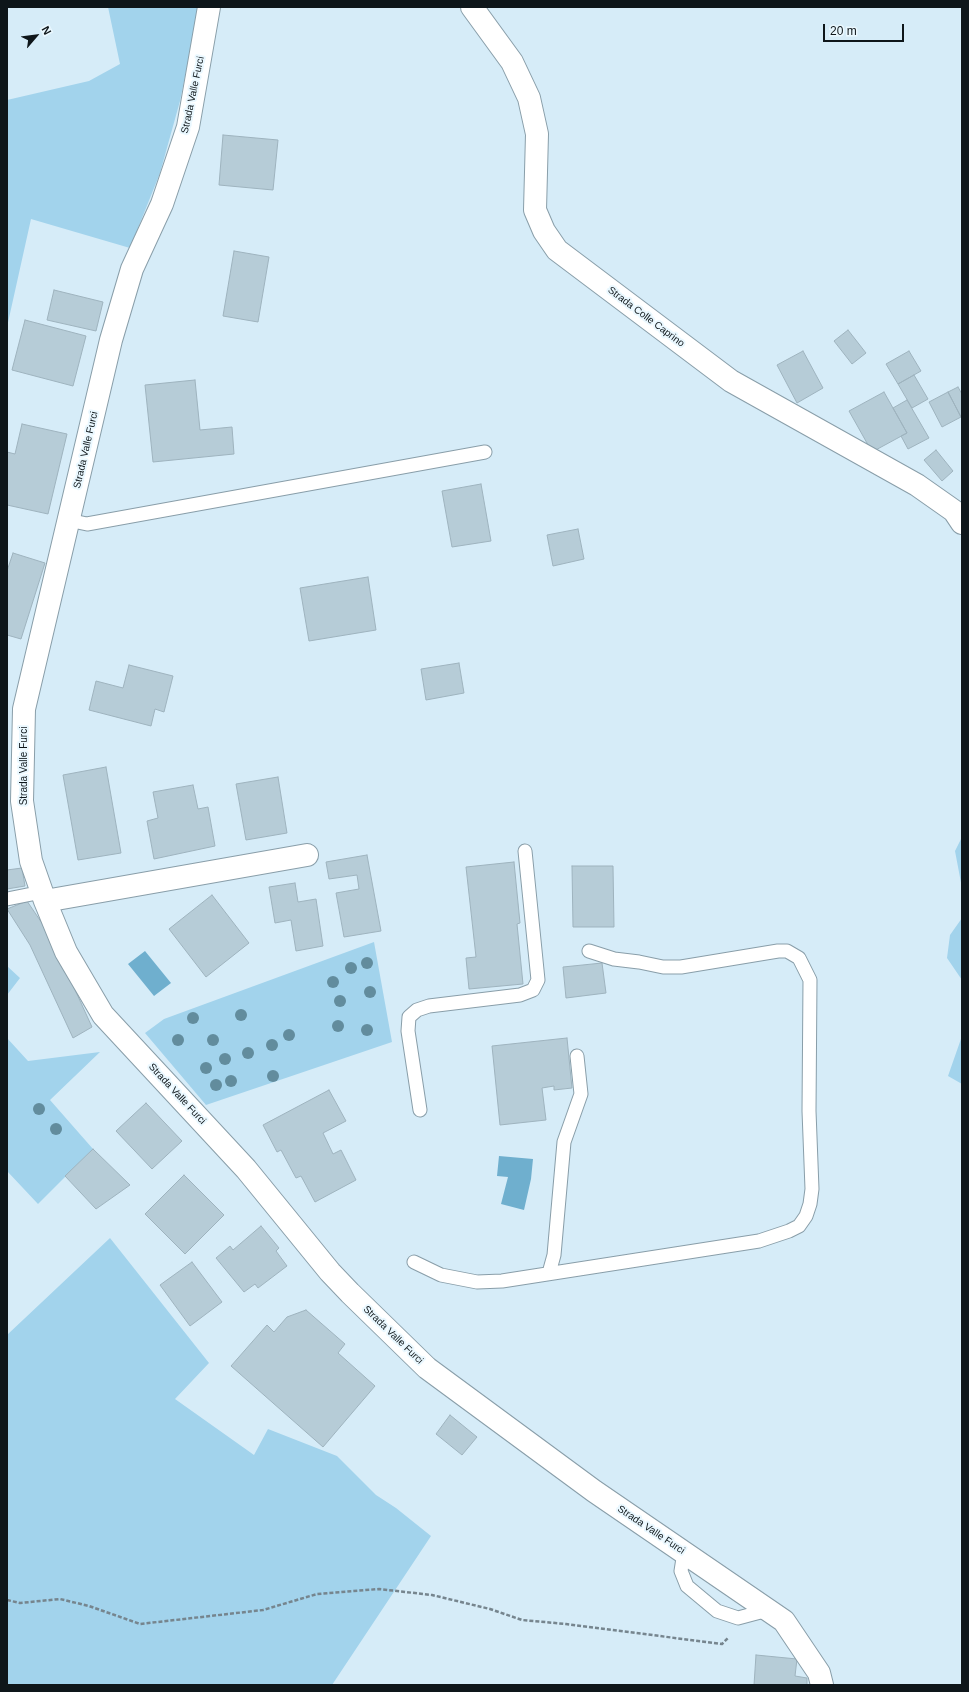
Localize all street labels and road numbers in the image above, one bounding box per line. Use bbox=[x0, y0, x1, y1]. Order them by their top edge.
street label: Strada Valle Furci bbox=[179, 55, 207, 135]
street label: Strada Colle Caprino bbox=[605, 284, 687, 350]
street label: Strada Valle Furci bbox=[71, 410, 101, 490]
street label: Strada Valle Furci bbox=[18, 727, 30, 805]
street label: Strada Valle Furci bbox=[146, 1061, 208, 1127]
street label: Strada Valle Furci bbox=[361, 1303, 425, 1367]
street label: Strada Valle Furci bbox=[615, 1503, 687, 1557]

